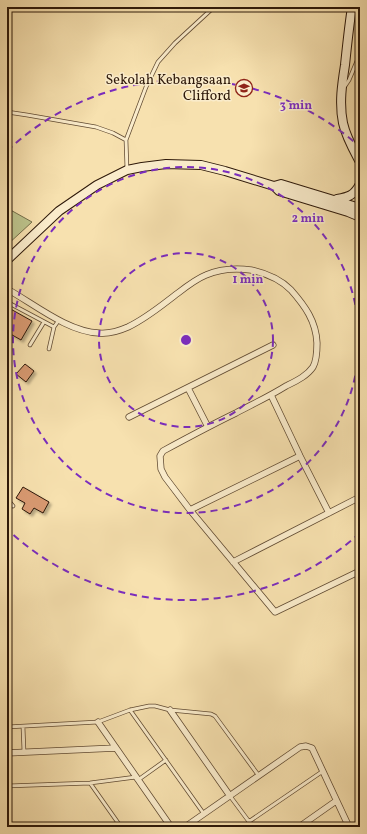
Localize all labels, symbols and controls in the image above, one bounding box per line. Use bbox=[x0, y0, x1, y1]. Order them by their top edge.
place label: Sekolah Kebangsaan Clifford bbox=[106, 71, 231, 106]
school or university icon: Sekolah Kebangsaan Clifford bbox=[234, 78, 254, 98]
text: 3 min bbox=[280, 98, 312, 114]
text: 2 min bbox=[292, 211, 324, 227]
text: 1 min bbox=[233, 272, 264, 288]
centre of rings bbox=[179, 333, 193, 347]

